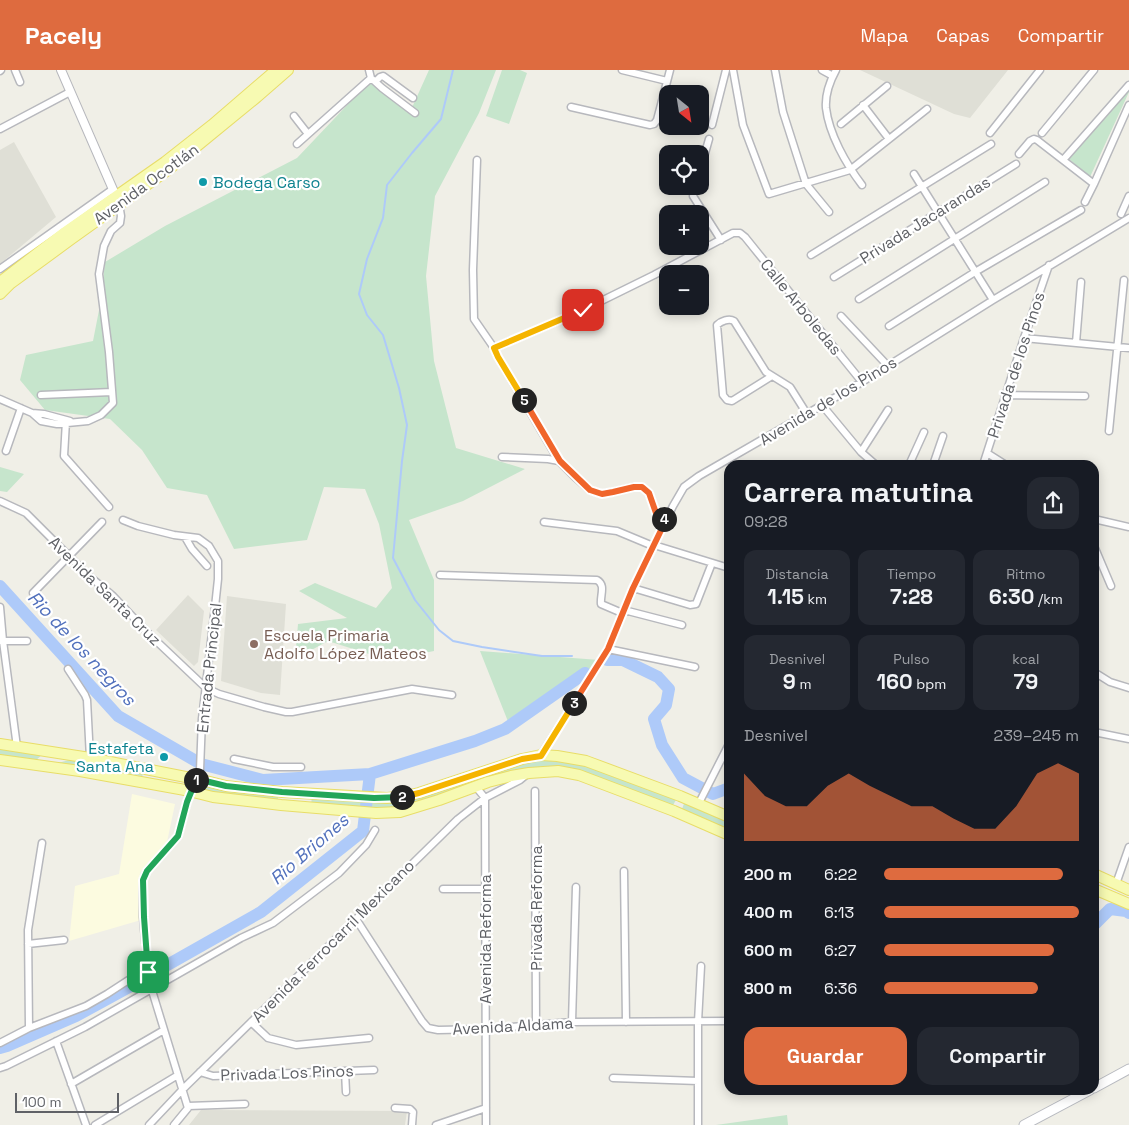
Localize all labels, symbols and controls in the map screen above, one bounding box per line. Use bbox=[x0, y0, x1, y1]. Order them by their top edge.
text: Pacely bbox=[25, 20, 102, 51]
text: Mapa bbox=[860, 24, 908, 47]
text: Capas bbox=[936, 24, 990, 47]
text: Compartir bbox=[1018, 24, 1104, 47]
north arrow bbox=[659, 85, 709, 135]
map controls bbox=[659, 85, 709, 315]
street label: Avenida Ocotlán bbox=[89, 139, 203, 229]
button: locate bbox=[659, 145, 709, 195]
street label: Privada Jacarandas bbox=[856, 171, 994, 269]
place label: Bodega Carso bbox=[213, 172, 321, 193]
marker: Bodega Carso bbox=[197, 176, 209, 188]
button: + bbox=[659, 205, 709, 255]
street label: Calle Arboledas bbox=[756, 254, 846, 360]
button: − bbox=[659, 265, 709, 315]
pin bbox=[562, 289, 604, 331]
street label: Privada de los Pinos bbox=[982, 289, 1050, 441]
icon: check bbox=[569, 296, 597, 324]
street label: Avenida de los Pinos bbox=[755, 352, 901, 450]
pin: 5 bbox=[512, 388, 536, 412]
text: 5 bbox=[520, 391, 529, 409]
text: Carrera matutina bbox=[744, 474, 973, 510]
button: share bbox=[1027, 477, 1079, 529]
pin: 4 bbox=[652, 506, 676, 532]
text: 4 bbox=[660, 510, 669, 528]
text: 09:28 bbox=[744, 511, 788, 532]
street label: Avenida Santa Cruz bbox=[44, 532, 166, 650]
text: Distancia bbox=[766, 565, 829, 583]
text: Tiempo bbox=[887, 565, 936, 583]
text: Ritmo bbox=[1006, 565, 1046, 583]
text: 1.15 bbox=[767, 583, 804, 610]
text: 7:28 bbox=[890, 583, 933, 610]
text: 6:30 bbox=[989, 583, 1034, 610]
water label: Rio de los negros bbox=[23, 586, 141, 710]
text: km bbox=[804, 590, 827, 608]
text: /km bbox=[1034, 590, 1063, 608]
street label: Entrada Principal bbox=[192, 602, 226, 734]
place label: Escuela Primaria Adolfo López Mateos bbox=[264, 625, 427, 664]
marker: Escuela Primaria Adolfo López Mateos bbox=[248, 638, 260, 650]
text: Desnivel bbox=[769, 650, 825, 668]
text: Pulso bbox=[893, 650, 930, 668]
text: kcal bbox=[1012, 650, 1039, 668]
text: 9 bbox=[783, 668, 796, 695]
text: 160 bbox=[877, 668, 913, 695]
text: 79 bbox=[1014, 668, 1038, 695]
text: m bbox=[796, 675, 811, 693]
text: bpm bbox=[913, 675, 946, 693]
pin: 3 bbox=[562, 690, 586, 716]
text: 3 bbox=[570, 694, 579, 712]
text: Desnivel bbox=[744, 725, 808, 746]
text: 239–245 m bbox=[994, 725, 1079, 746]
place label: Estafeta Santa Ana bbox=[76, 738, 154, 777]
marker: Estafeta Santa Ana bbox=[158, 751, 170, 763]
pin: 1 bbox=[184, 768, 208, 792]
text: 1 bbox=[193, 771, 200, 789]
pin: 2 bbox=[390, 784, 414, 810]
text: 2 bbox=[398, 788, 407, 806]
water label: Rio Briones bbox=[265, 808, 353, 889]
street label: Privada Reforma bbox=[526, 845, 547, 971]
street label: Avenida Ferrocarril Mexicano bbox=[247, 855, 419, 1027]
text: 200 m bbox=[744, 864, 792, 885]
text: 6:22 bbox=[824, 864, 857, 885]
street label: Avenida Reforma bbox=[475, 874, 496, 1004]
text: 400 m bbox=[744, 902, 793, 923]
text: 6:13 bbox=[824, 902, 854, 923]
text: 600 m bbox=[744, 940, 792, 961]
text: 6:27 bbox=[824, 940, 856, 961]
pin bbox=[127, 951, 169, 993]
icon: arrive bbox=[134, 958, 162, 986]
text: 800 m bbox=[744, 978, 792, 999]
text: 6:36 bbox=[824, 978, 857, 999]
street label: Avenida Aldama bbox=[452, 1012, 574, 1040]
button: Guardar bbox=[744, 1027, 907, 1085]
button: Compartir bbox=[917, 1027, 1079, 1085]
street label: Privada Los Pinos bbox=[220, 1060, 354, 1086]
scale bar bbox=[15, 1090, 119, 1113]
text: 100 m bbox=[22, 1093, 61, 1111]

